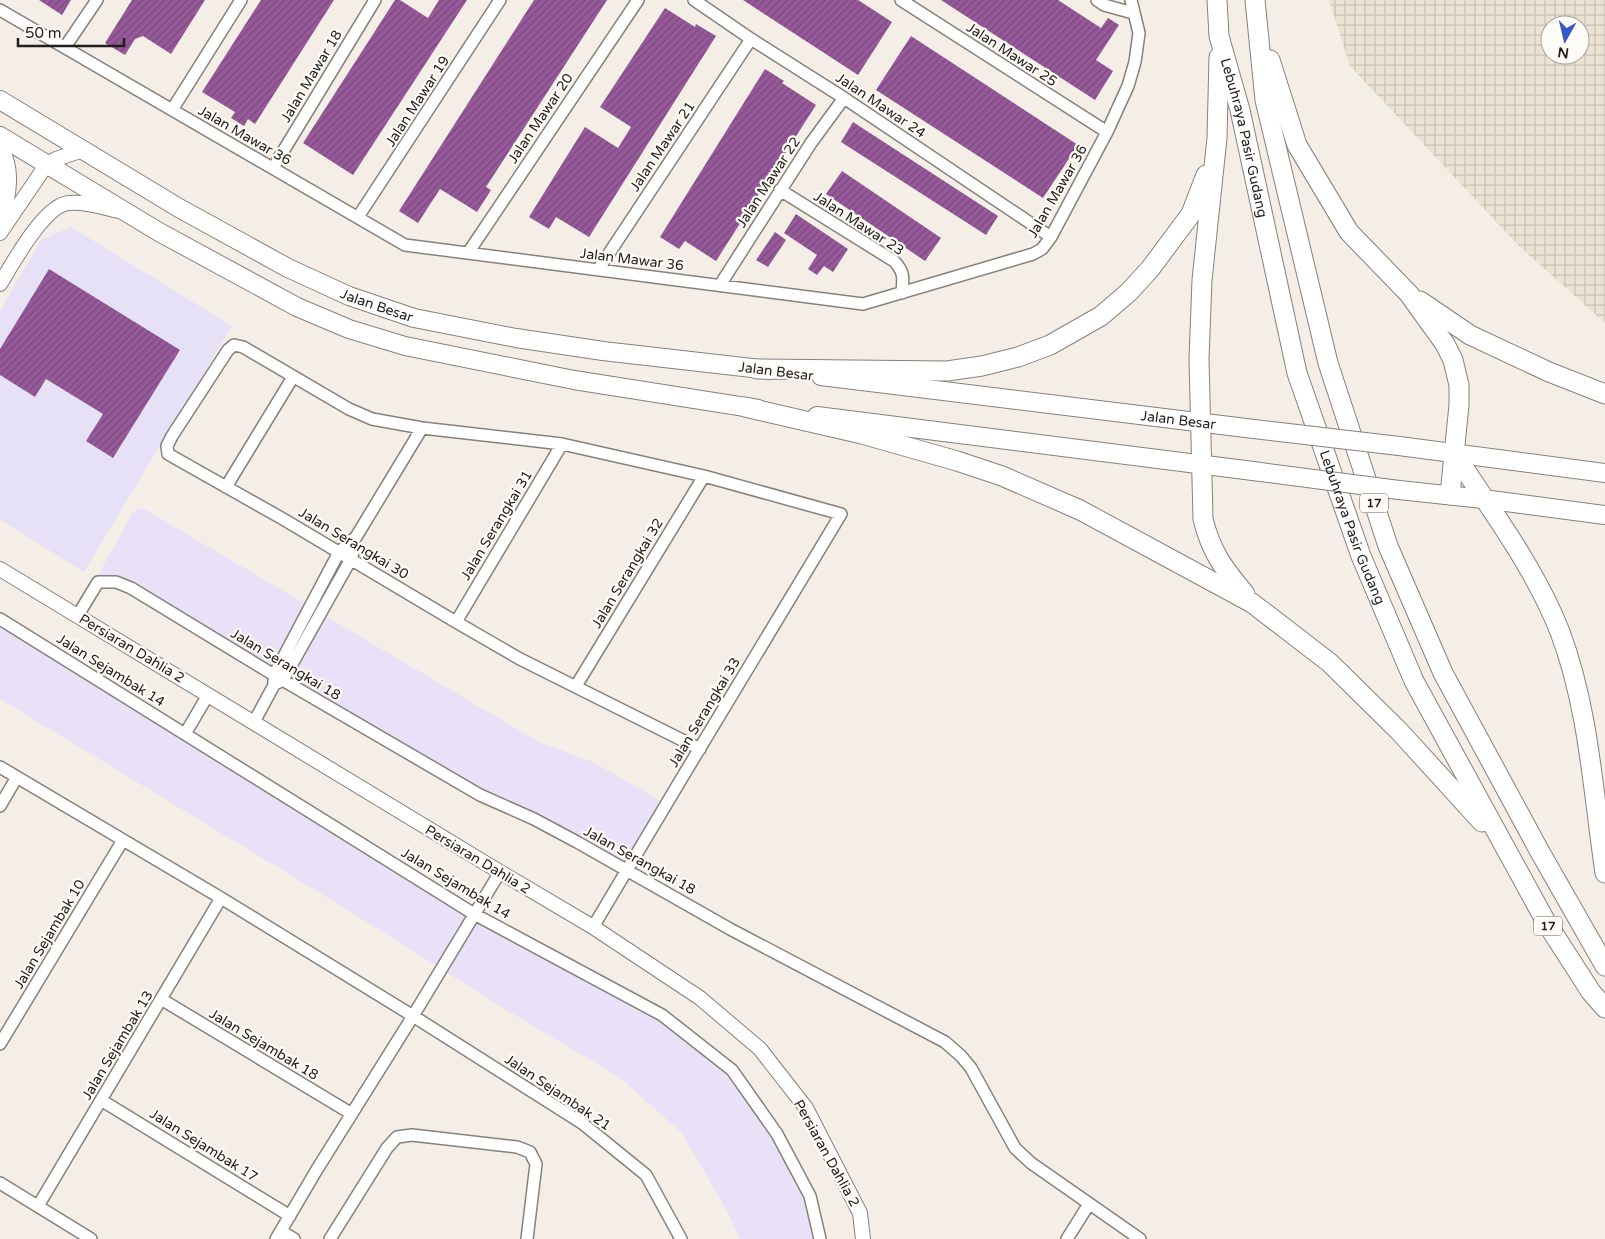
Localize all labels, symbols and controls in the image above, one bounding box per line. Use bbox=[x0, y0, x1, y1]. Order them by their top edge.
scale bar bbox=[18, 15, 124, 47]
north arrow bbox=[1540, 15, 1590, 65]
street label: Jalan Mawar 25 bbox=[963, 19, 1060, 90]
text: 50 m bbox=[25, 24, 62, 42]
street label: Jalan Mawar 18 bbox=[277, 27, 346, 125]
text: N bbox=[1557, 43, 1570, 62]
street label: Jalan Mawar 19 bbox=[382, 53, 453, 150]
street label: Lebuhraya Pasir Gudang bbox=[1217, 56, 1271, 219]
street label: Jalan Mawar 24 bbox=[833, 69, 929, 142]
street label: Jalan Mawar 20 bbox=[504, 70, 577, 166]
street label: Jalan Mawar 21 bbox=[626, 98, 699, 194]
street label: Jalan Mawar 36 bbox=[195, 102, 294, 169]
street label: Jalan Mawar 22 bbox=[733, 134, 804, 231]
street label: Jalan Mawar 36 bbox=[1024, 142, 1091, 241]
street label: Jalan Mawar 23 bbox=[810, 188, 907, 259]
street label: Jalan Mawar 36 bbox=[579, 245, 685, 274]
street label: Jalan Besar bbox=[338, 285, 416, 326]
street label: Jalan Besar bbox=[737, 358, 815, 385]
street label: Jalan Besar bbox=[1140, 407, 1217, 433]
street label: Lebuhraya Pasir Gudang bbox=[1316, 448, 1389, 607]
street label: Jalan Serangkai 31 bbox=[457, 467, 536, 583]
road number: 17 bbox=[1360, 493, 1388, 512]
street label: Jalan Serangkai 30 bbox=[296, 504, 412, 583]
street label: Jalan Serangkai 32 bbox=[588, 515, 667, 631]
street label: Persiaran Dahlia 2 bbox=[76, 610, 188, 687]
street label: Jalan Serangkai 18 bbox=[228, 625, 344, 704]
street label: Jalan Sejambak 14 bbox=[54, 630, 168, 711]
street label: Jalan Serangkai 33 bbox=[665, 654, 744, 770]
street label: Persiaran Dahlia 2 bbox=[422, 821, 534, 898]
street label: Jalan Serangkai 18 bbox=[581, 823, 699, 898]
street label: Jalan Sejambak 14 bbox=[398, 844, 514, 923]
street label: Jalan Sejambak 10 bbox=[10, 876, 89, 992]
road number: 17 bbox=[1534, 916, 1562, 936]
street label: Jalan Sejambak 13 bbox=[78, 988, 157, 1103]
street label: Jalan Sejambak 18 bbox=[206, 1005, 322, 1084]
street label: Jalan Sejambak 21 bbox=[501, 1051, 614, 1134]
street label: Persiaran Dahlia 2 bbox=[790, 1097, 863, 1210]
street label: Jalan Sejambak 17 bbox=[147, 1105, 261, 1186]

